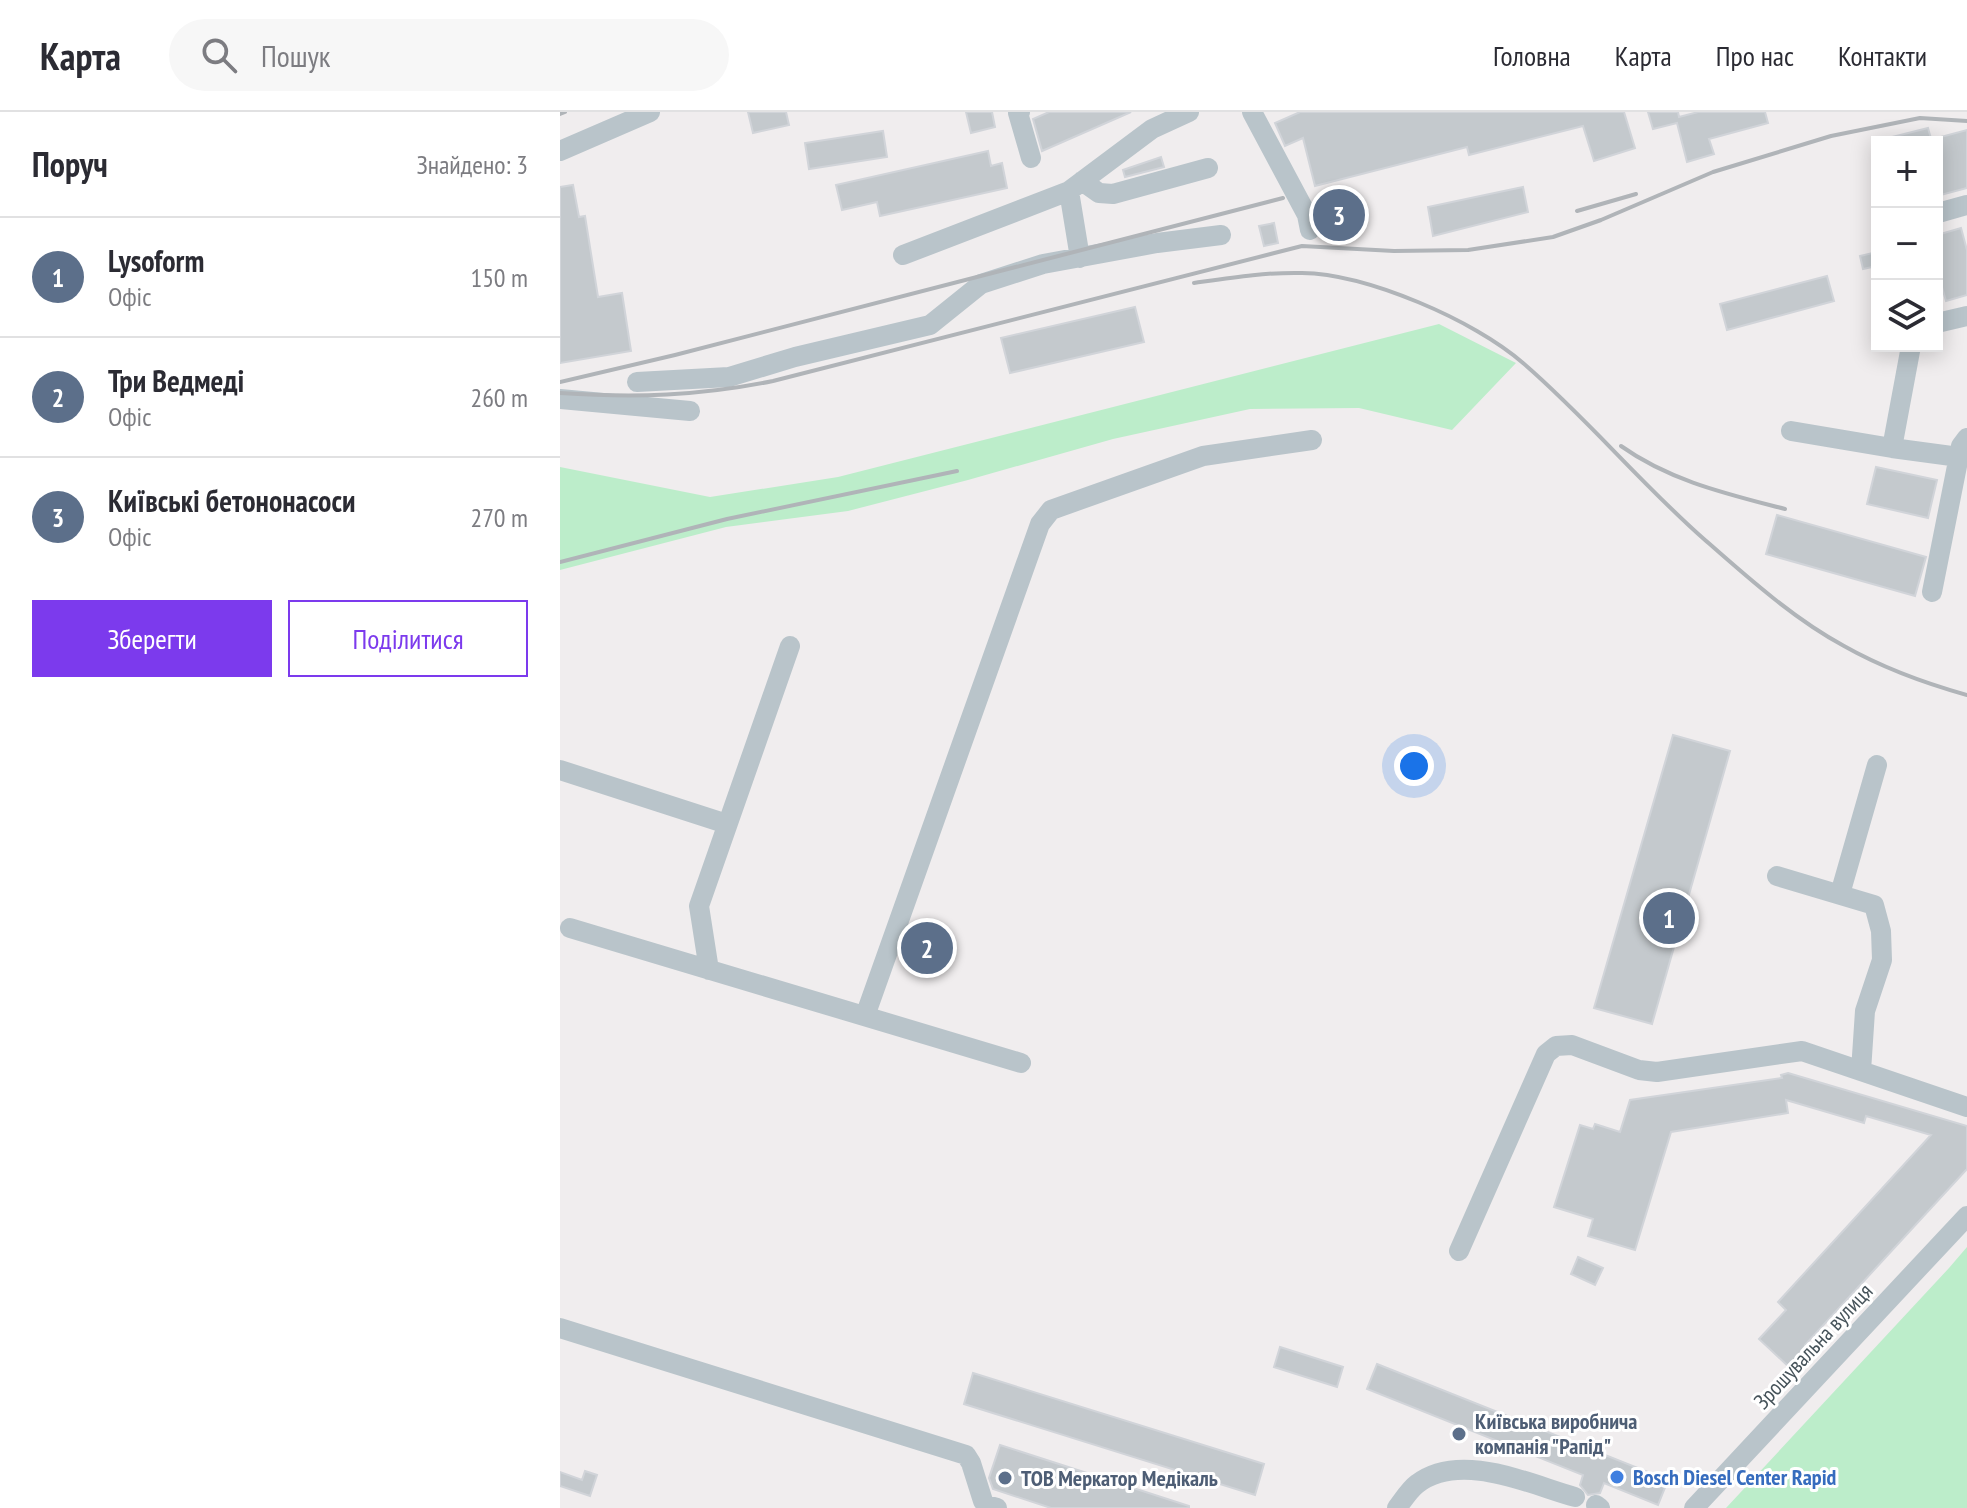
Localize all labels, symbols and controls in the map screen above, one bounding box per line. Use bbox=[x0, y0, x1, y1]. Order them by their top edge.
search box bbox=[169, 19, 729, 91]
text: Карта bbox=[40, 31, 121, 80]
icon: search bbox=[197, 33, 241, 77]
text: Пошук bbox=[261, 36, 330, 75]
text: Головна bbox=[1493, 37, 1571, 74]
text: Карта bbox=[1615, 37, 1672, 74]
text: Про нас bbox=[1716, 37, 1794, 74]
text: Контакти bbox=[1838, 37, 1927, 74]
map controls bbox=[1871, 136, 1943, 352]
button: + bbox=[1871, 136, 1943, 208]
text: Поруч bbox=[32, 142, 108, 186]
text: Знайдено: 3 bbox=[416, 148, 528, 181]
pin: 3 bbox=[1313, 185, 1365, 245]
button: − bbox=[1871, 208, 1943, 280]
text: Lysoform bbox=[108, 241, 204, 280]
text: 1 bbox=[52, 261, 64, 294]
text: 150 m bbox=[470, 261, 528, 294]
text: Офіс bbox=[108, 280, 151, 313]
button: layers bbox=[1871, 280, 1943, 352]
text: Три Ведмеді bbox=[108, 361, 244, 400]
text: 2 bbox=[52, 381, 64, 414]
text: 260 m bbox=[470, 381, 528, 414]
text: Офіс bbox=[108, 400, 151, 433]
text: Київські бетононасоси bbox=[108, 481, 355, 520]
text: 3 bbox=[52, 501, 64, 534]
text: 270 m bbox=[470, 501, 528, 534]
text: Офіс bbox=[108, 520, 151, 553]
button: Зберегти bbox=[32, 600, 272, 677]
button: Поділитися bbox=[288, 600, 528, 677]
your location bbox=[1394, 746, 1434, 786]
pin: 1 bbox=[1643, 888, 1695, 948]
pin: 2 bbox=[901, 918, 953, 978]
street label: Зрошувальна вулиця bbox=[1748, 1277, 1878, 1415]
place label: Київська виробнича компанія "Рапід" bbox=[1475, 1407, 1637, 1460]
marker: Київська виробнича компанія "Рапід" bbox=[1450, 1425, 1468, 1443]
place label: Bosch Diesel Center Rapid bbox=[1633, 1463, 1837, 1491]
place label: ТОВ Меркатор Медікаль bbox=[1021, 1464, 1218, 1492]
marker: Bosch Diesel Center Rapid bbox=[1608, 1468, 1626, 1486]
marker: ТОВ Меркатор Медікаль bbox=[996, 1469, 1014, 1487]

